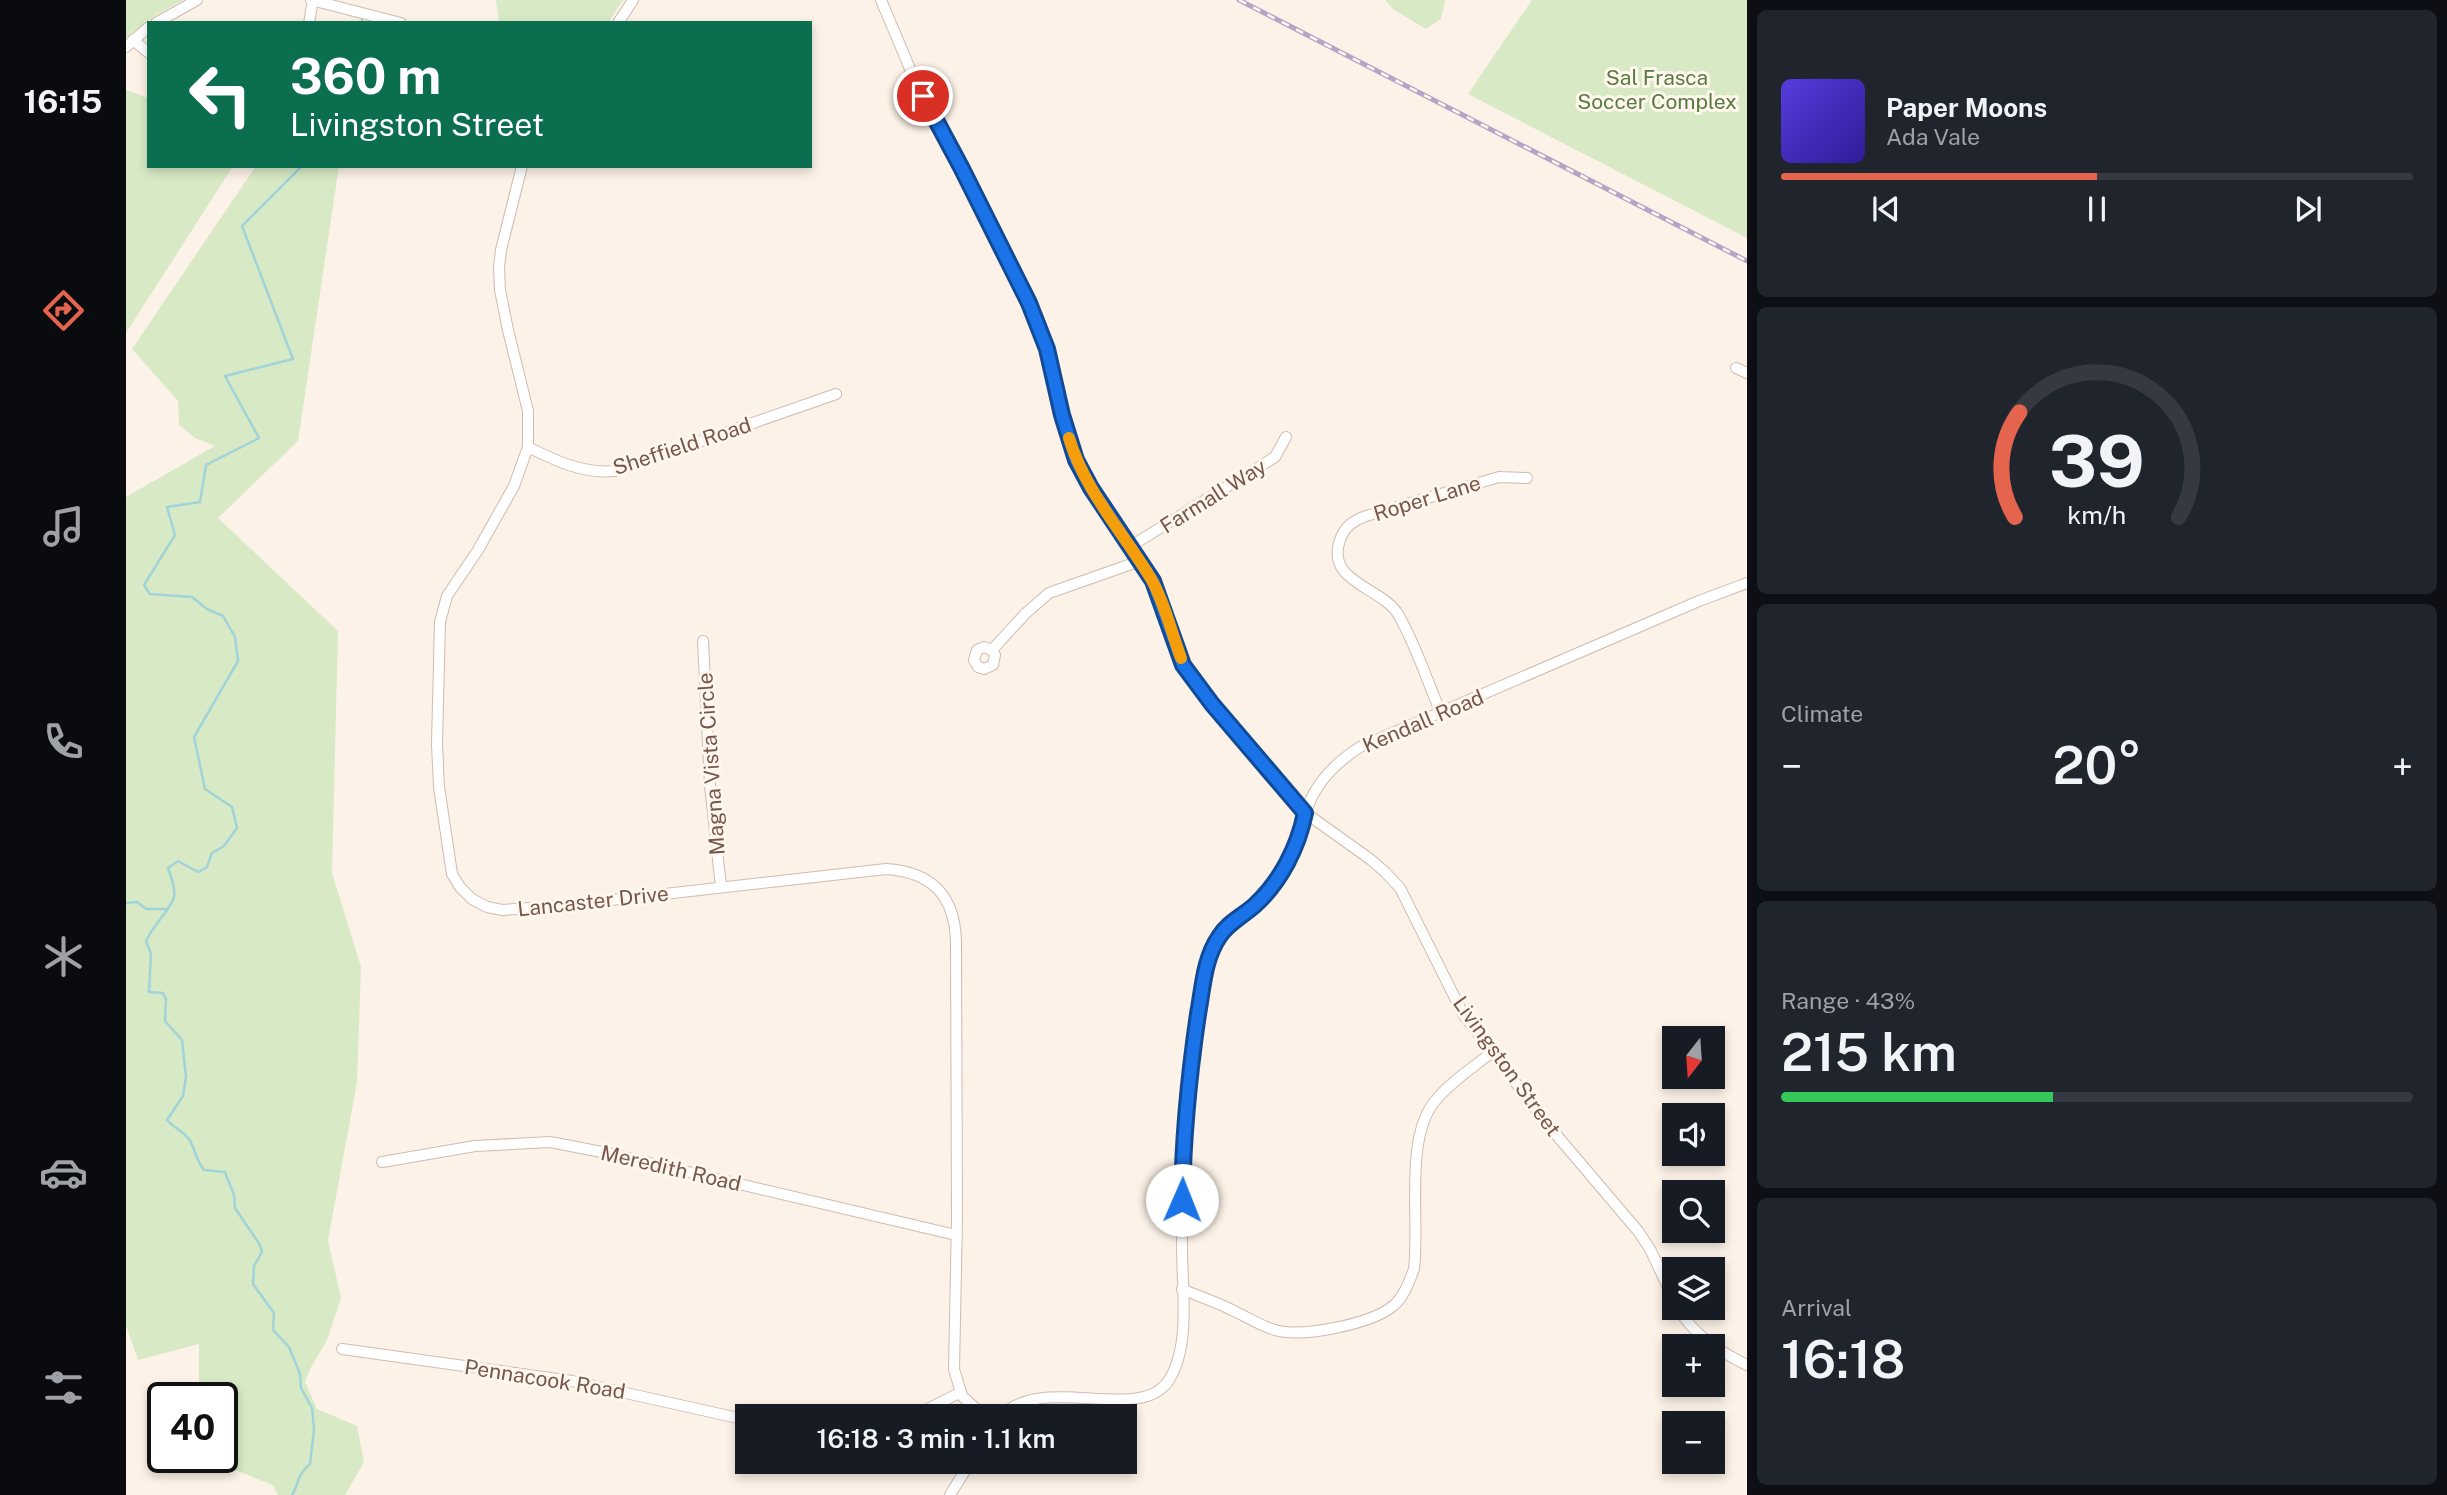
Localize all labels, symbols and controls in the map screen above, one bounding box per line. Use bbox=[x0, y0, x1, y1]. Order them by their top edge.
text: 360 m bbox=[290, 47, 441, 105]
icon: left bbox=[175, 49, 266, 140]
park label: Sal Frasca Soccer Complex bbox=[1577, 65, 1737, 114]
pin bbox=[893, 66, 953, 126]
icon: arrive bbox=[904, 77, 942, 115]
text: 16:15 bbox=[24, 83, 102, 120]
text: Paper Moons bbox=[1886, 92, 2047, 123]
text: Livingston Street bbox=[290, 106, 544, 143]
text: Ada Vale bbox=[1886, 123, 1980, 150]
icon: previous bbox=[1867, 190, 1905, 228]
icon: pause bbox=[2078, 190, 2116, 228]
icon: next bbox=[2289, 190, 2327, 228]
icon: directions bbox=[39, 286, 88, 335]
street label: Sheffield Road bbox=[610, 412, 754, 480]
text: 39 bbox=[2049, 418, 2145, 503]
street label: Farmall Way bbox=[1155, 453, 1271, 539]
street label: Roper Lane bbox=[1370, 470, 1484, 526]
text: km/h bbox=[2068, 499, 2126, 529]
icon: music bbox=[39, 502, 88, 551]
street label: Magna Vista Circle bbox=[692, 672, 730, 856]
street label: Kendall Road bbox=[1359, 684, 1487, 758]
text: Climate bbox=[1781, 700, 1863, 727]
icon: phone bbox=[39, 717, 88, 766]
text: 20° bbox=[2052, 735, 2142, 796]
text: − bbox=[1781, 744, 1802, 789]
text: + bbox=[2392, 744, 2413, 789]
street label: Lancaster Drive bbox=[516, 881, 670, 921]
icon: climate bbox=[39, 932, 88, 981]
text: Range · 43% bbox=[1781, 987, 1915, 1014]
street label: Livingston Street bbox=[1448, 991, 1566, 1141]
text: 215 km bbox=[1781, 1022, 1957, 1083]
north arrow bbox=[1662, 1026, 1726, 1088]
map controls bbox=[1662, 1026, 1725, 1474]
button: sound bbox=[1662, 1103, 1725, 1166]
street label: Meredith Road bbox=[598, 1140, 744, 1196]
icon: car bbox=[39, 1148, 88, 1197]
position arrow bbox=[1145, 1163, 1219, 1237]
button: search bbox=[1662, 1180, 1725, 1243]
button: layers bbox=[1662, 1257, 1725, 1320]
text: Arrival bbox=[1781, 1294, 1852, 1321]
text: 16:18 bbox=[1781, 1329, 1905, 1390]
button: + bbox=[1662, 1334, 1725, 1397]
street label: Pennacook Road bbox=[463, 1354, 627, 1404]
icon: filters bbox=[39, 1363, 88, 1412]
speed limit sign: 40 bbox=[147, 1382, 238, 1473]
button: − bbox=[1662, 1411, 1725, 1474]
text: 16:18 · 3 min · 1.1 km bbox=[817, 1423, 1055, 1454]

